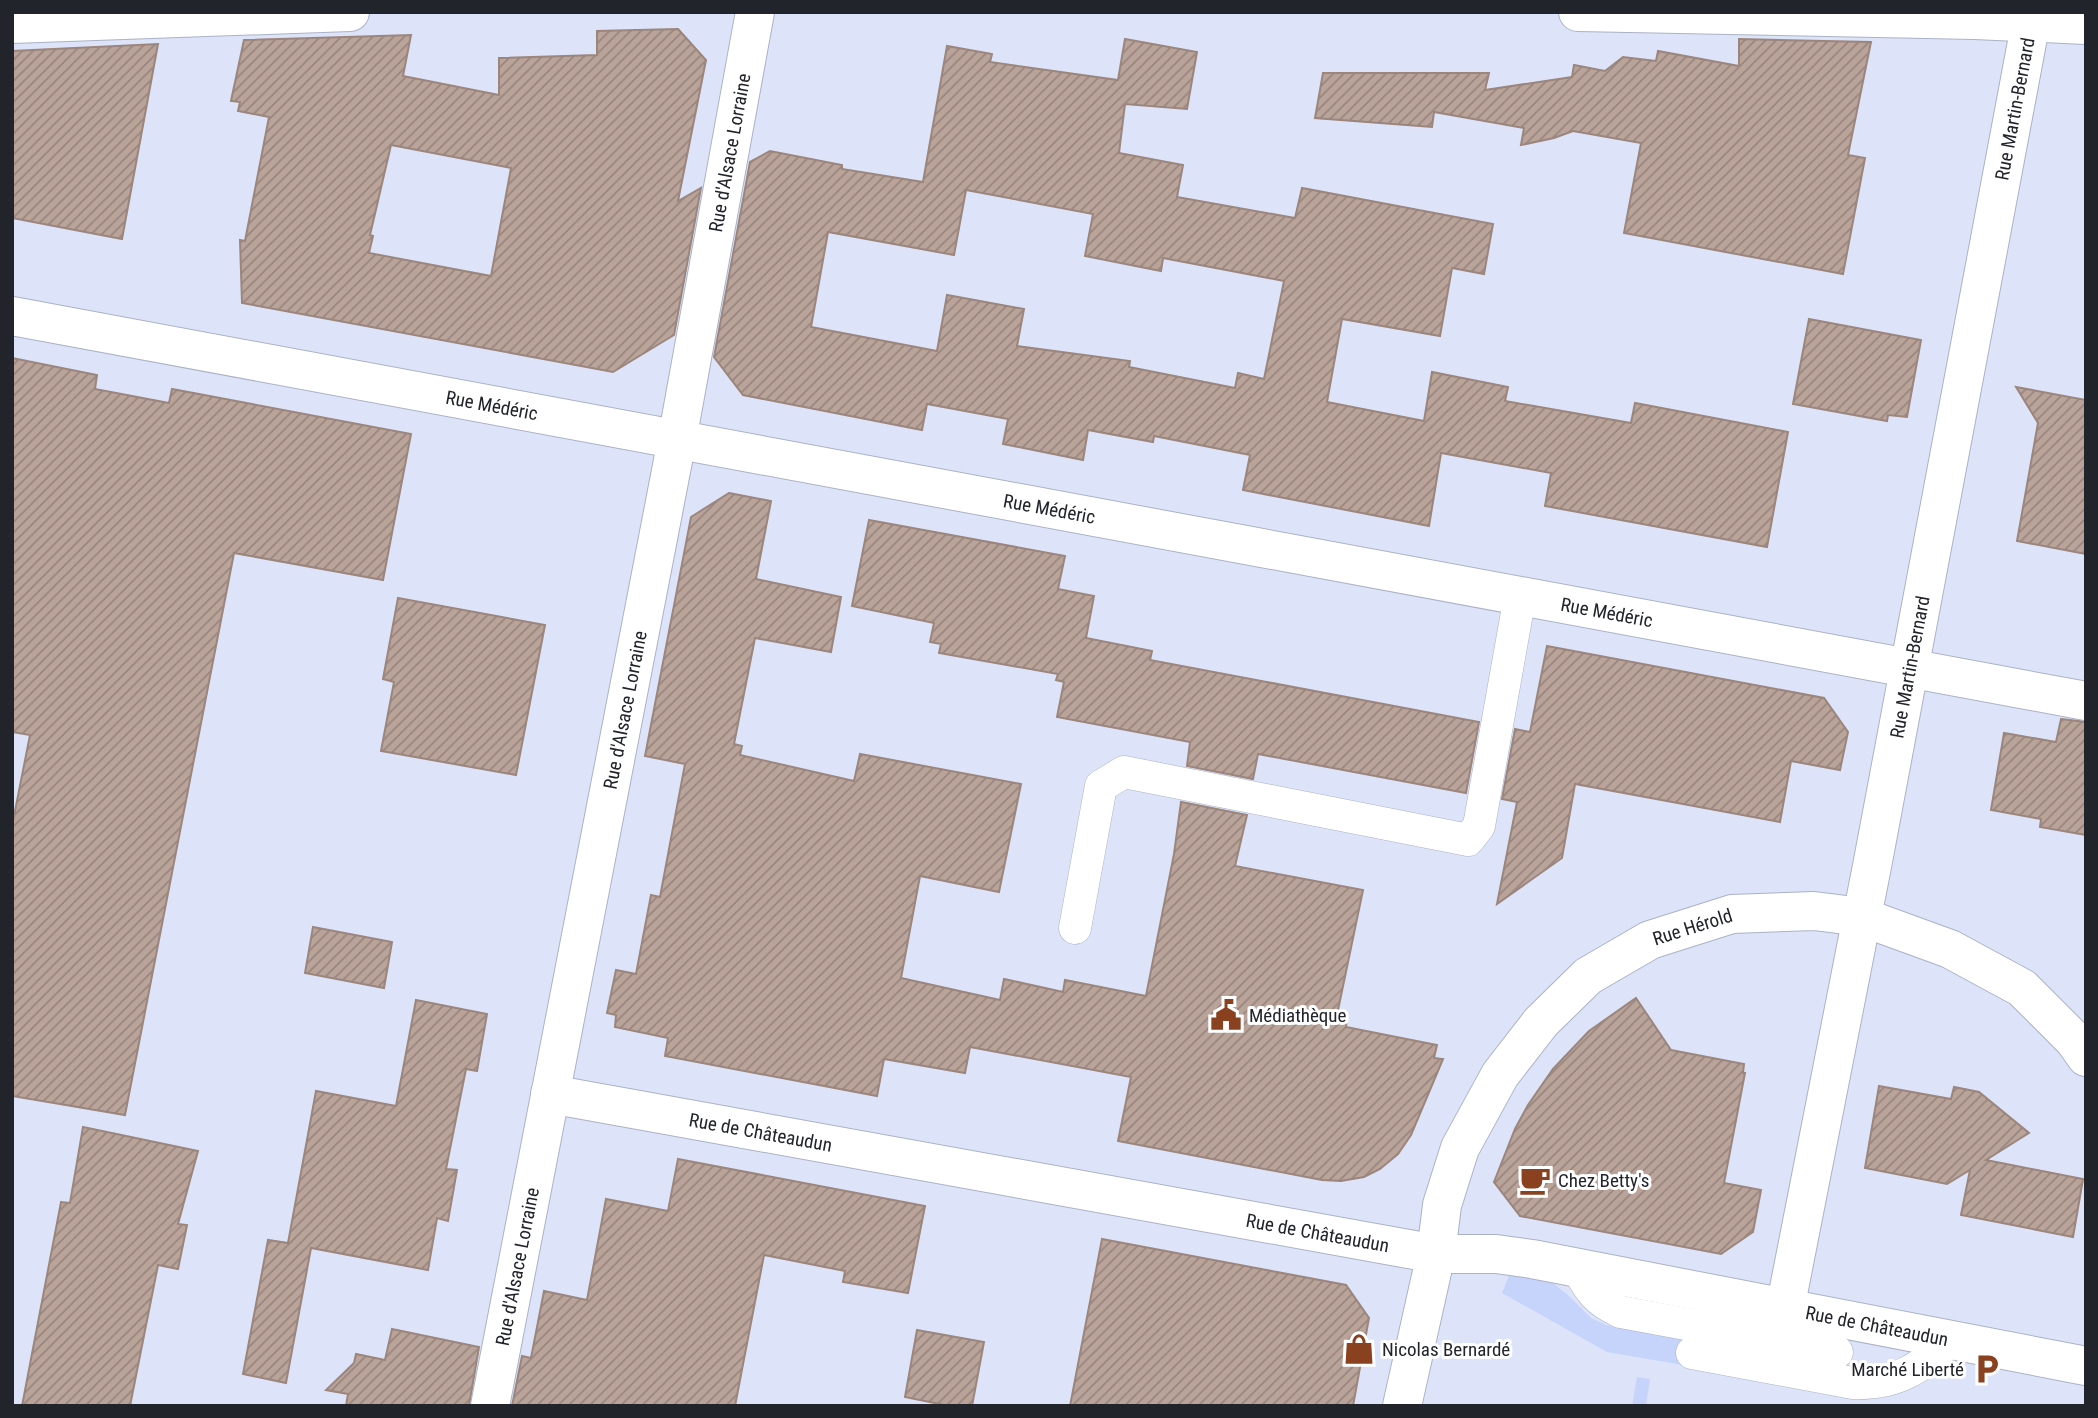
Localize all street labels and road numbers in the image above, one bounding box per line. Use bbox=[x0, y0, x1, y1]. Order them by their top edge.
street label: Rue Martin-Bernard bbox=[1990, 36, 2040, 182]
street label: Rue d'Alsace Lorraine bbox=[704, 71, 756, 234]
street label: Rue Médéric bbox=[444, 386, 540, 425]
street label: Rue Médéric bbox=[1001, 489, 1097, 529]
street label: Rue Médéric bbox=[1559, 593, 1655, 632]
street label: Rue Martin-Bernard bbox=[1885, 594, 1935, 740]
street label: Rue d'Alsace Lorraine bbox=[599, 629, 652, 791]
street label: Rue Hérold bbox=[1650, 904, 1735, 950]
street label: Rue de Châteaudun bbox=[687, 1108, 834, 1157]
street label: Rue d'Alsace Lorraine bbox=[491, 1185, 544, 1348]
street label: Rue de Châteaudun bbox=[1244, 1209, 1391, 1257]
street label: Rue de Châteaudun bbox=[1803, 1301, 1950, 1351]

